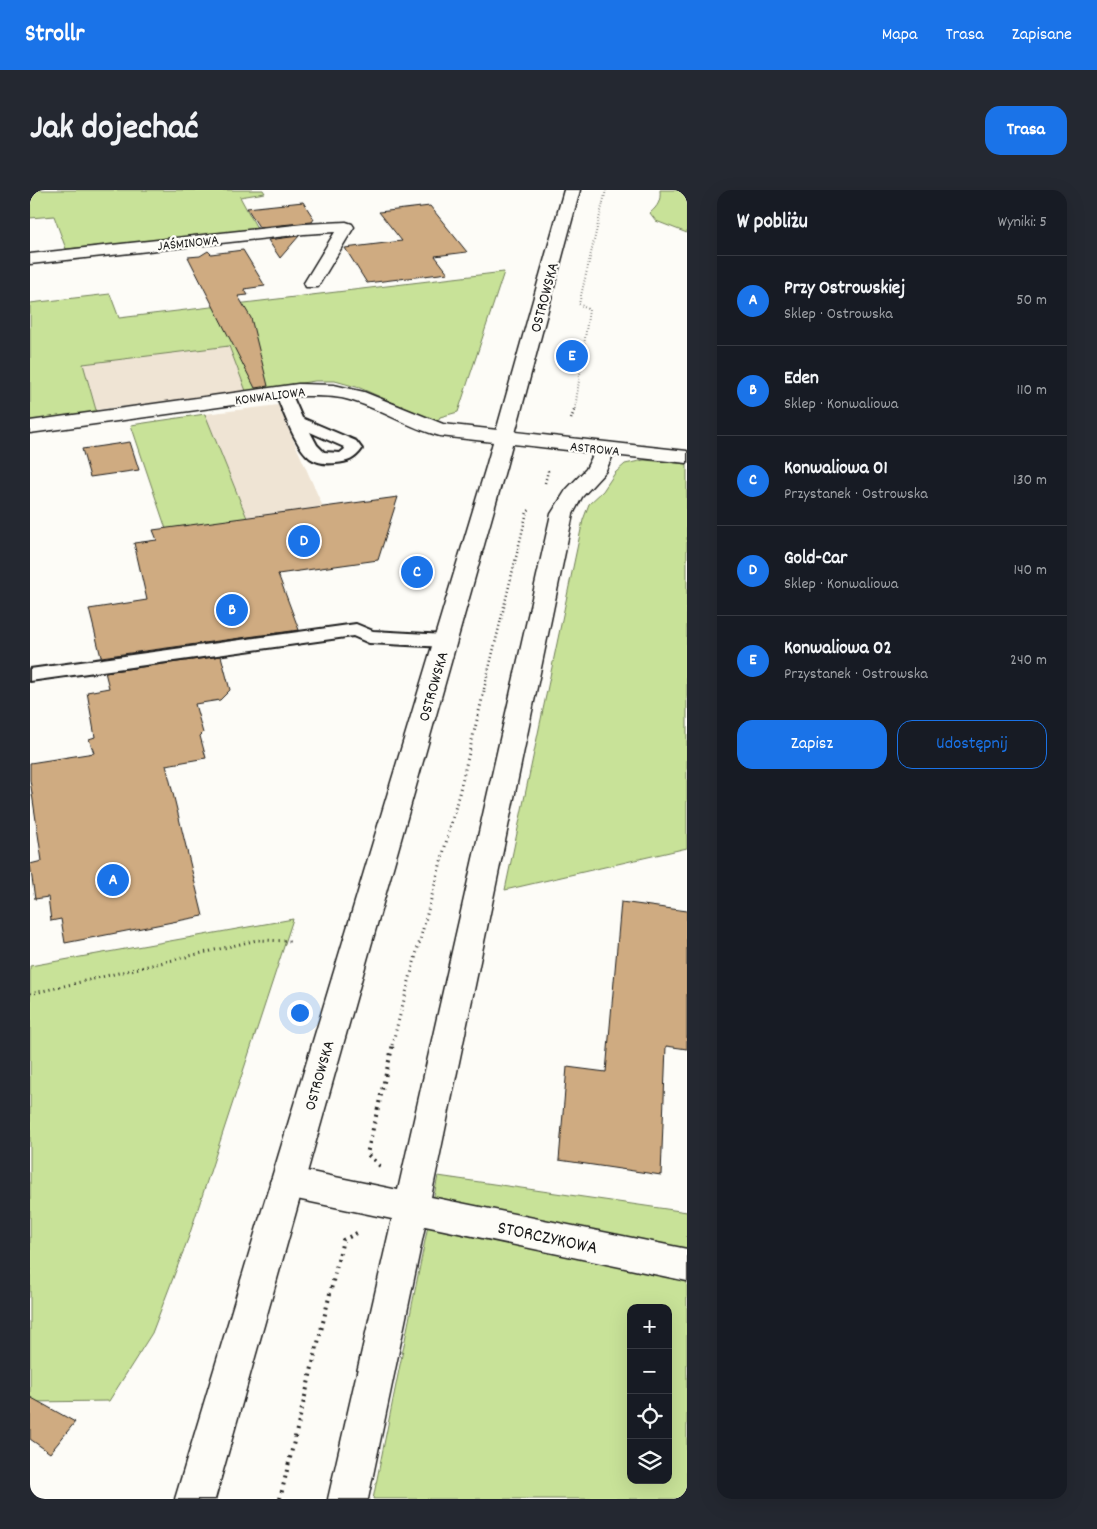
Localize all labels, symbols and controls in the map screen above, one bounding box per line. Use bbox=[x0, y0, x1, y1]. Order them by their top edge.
text: Strollr bbox=[25, 18, 84, 52]
text: Mapa bbox=[882, 23, 917, 48]
text: Trasa bbox=[945, 23, 984, 48]
text: Zapisane bbox=[1012, 23, 1072, 48]
text: Jak dojechać bbox=[30, 105, 199, 155]
button: Trasa bbox=[985, 106, 1067, 155]
text: W pobliżu bbox=[737, 208, 808, 238]
text: Wyniki: 5 bbox=[998, 211, 1047, 234]
street label: JAŚMINOWA bbox=[156, 231, 220, 257]
street label: OSTROWSKA bbox=[525, 260, 566, 335]
text: Przy Ostrowskiej bbox=[784, 276, 905, 303]
text: A bbox=[749, 289, 757, 312]
text: 50 m bbox=[1016, 289, 1047, 312]
text: Sklep · Ostrowska bbox=[784, 303, 893, 326]
pin: E bbox=[556, 337, 588, 375]
text: Eden bbox=[784, 366, 819, 393]
text: B bbox=[749, 379, 757, 402]
text: 110 m bbox=[1017, 379, 1047, 402]
street label: KONWALIOWA bbox=[234, 383, 307, 411]
text: Sklep · Konwaliowa bbox=[784, 393, 898, 416]
street label: ASTROWA bbox=[569, 437, 621, 463]
text: Konwaliowa 01 bbox=[784, 456, 888, 483]
text: C bbox=[749, 469, 757, 492]
text: 130 m bbox=[1013, 469, 1047, 492]
text: Przystanek · Ostrowska bbox=[784, 483, 928, 506]
pin: D bbox=[288, 522, 320, 560]
text: Gold-Car bbox=[784, 546, 847, 573]
pin: C bbox=[401, 553, 433, 591]
text: D bbox=[749, 559, 757, 582]
text: 140 m bbox=[1013, 559, 1047, 582]
text: Sklep · Konwaliowa bbox=[784, 573, 898, 596]
pin: B bbox=[216, 591, 248, 629]
text: Konwaliowa 02 bbox=[784, 636, 892, 663]
street label: OSTROWSKA bbox=[413, 649, 455, 724]
text: E bbox=[749, 649, 757, 672]
text: 240 m bbox=[1010, 649, 1047, 672]
text: Przystanek · Ostrowska bbox=[784, 663, 928, 686]
button: Zapisz bbox=[737, 720, 887, 769]
button: Udostępnij bbox=[897, 720, 1047, 769]
pin: A bbox=[97, 861, 129, 899]
your location bbox=[287, 1000, 313, 1026]
street label: OSTROWSKA bbox=[299, 1038, 341, 1113]
street label: STORCZYKOWA bbox=[495, 1216, 600, 1263]
map controls bbox=[627, 1304, 672, 1484]
button: + bbox=[627, 1304, 672, 1349]
button: − bbox=[627, 1349, 672, 1394]
button: locate bbox=[627, 1394, 672, 1439]
button: layers bbox=[627, 1439, 672, 1484]

